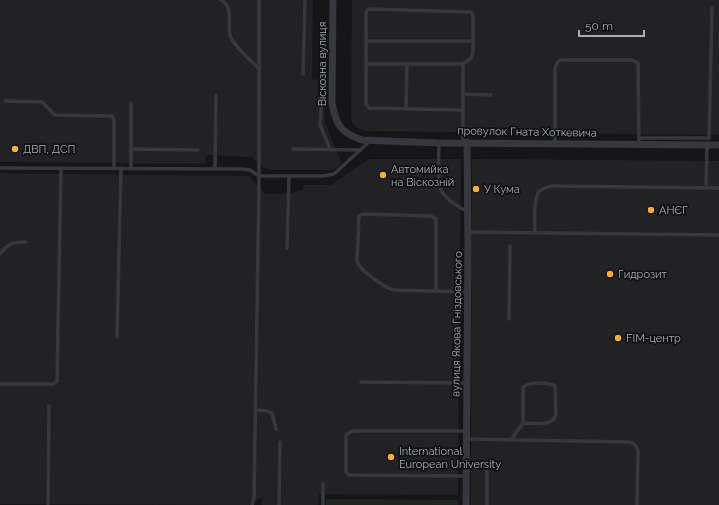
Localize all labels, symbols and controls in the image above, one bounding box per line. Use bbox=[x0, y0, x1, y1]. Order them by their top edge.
scale bar bbox=[579, 12, 644, 38]
text: 50 m bbox=[585, 19, 613, 33]
street label: Віскозна вулиця bbox=[316, 22, 329, 106]
street label: провулок Гната Хоткевича bbox=[457, 124, 597, 140]
place label: ДВП, ДСП bbox=[23, 143, 75, 156]
marker: ДВП, ДСП bbox=[10, 144, 20, 154]
place label: Автомийка на Віскозній bbox=[391, 163, 454, 189]
marker: Автомийка на Віскозній bbox=[378, 170, 388, 180]
place label: У Кума bbox=[484, 183, 520, 196]
marker: У Кума bbox=[471, 184, 481, 194]
place label: АНЄГ bbox=[659, 204, 688, 217]
marker: АНЄГ bbox=[646, 205, 656, 215]
street label: вулиця Якова Гніздовського bbox=[449, 251, 465, 397]
place label: Гидрозит bbox=[618, 268, 668, 281]
marker: Гидрозит bbox=[605, 269, 615, 279]
place label: FIM-центр bbox=[626, 332, 681, 345]
marker: FIM-центр bbox=[613, 333, 623, 343]
place label: International European University bbox=[399, 445, 501, 471]
marker: International European University bbox=[386, 452, 396, 462]

